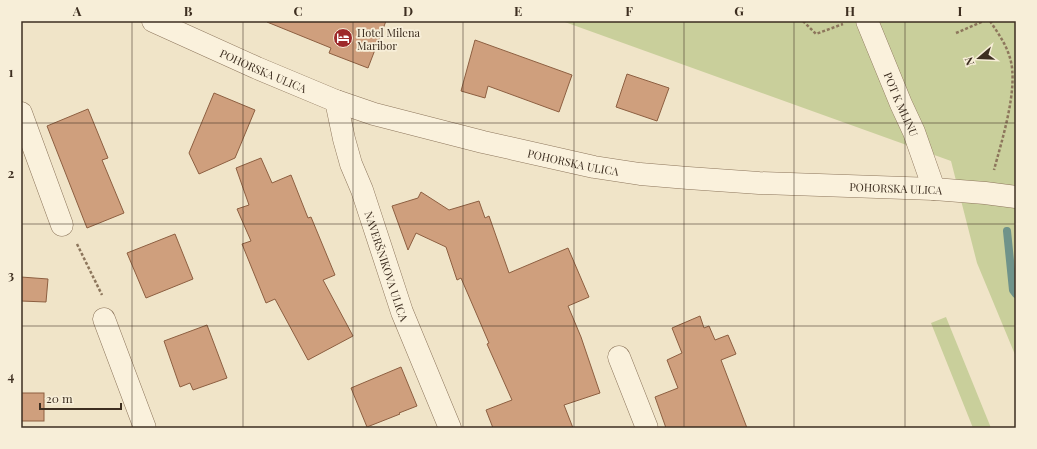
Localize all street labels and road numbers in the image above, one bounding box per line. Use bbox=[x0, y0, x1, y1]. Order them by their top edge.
street label: POHORSKA ULICA bbox=[218, 45, 309, 96]
street label: POT K MLINU bbox=[881, 70, 923, 139]
street label: POHORSKA ULICA bbox=[526, 145, 620, 178]
street label: POHORSKA ULICA bbox=[849, 179, 943, 197]
street label: NAVERŠNIKOVA ULICA bbox=[362, 209, 412, 323]

